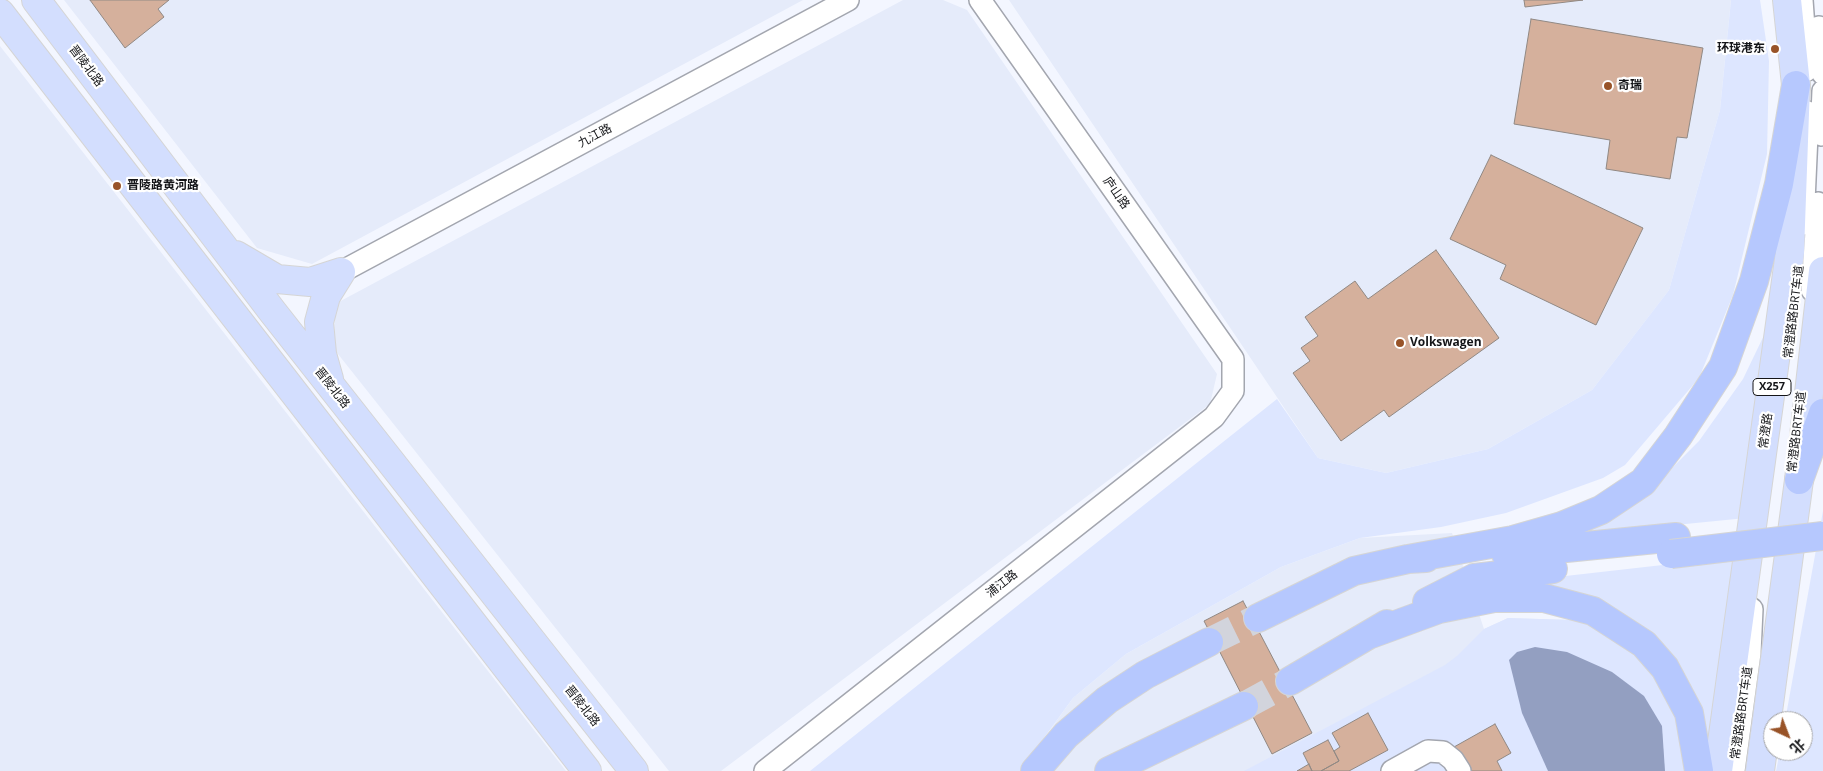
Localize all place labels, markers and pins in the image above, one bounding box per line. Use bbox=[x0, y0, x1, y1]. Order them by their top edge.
place label: 环球港东 bbox=[1717, 42, 1765, 56]
marker: 环球港东 bbox=[1769, 43, 1781, 55]
place label: 奇瑞 bbox=[1618, 79, 1642, 93]
marker: 奇瑞 bbox=[1602, 80, 1614, 92]
place label: 晋陵路黄河路 bbox=[127, 179, 199, 193]
marker: 晋陵路黄河路 bbox=[111, 180, 123, 192]
place label: Volkswagen bbox=[1410, 336, 1482, 350]
marker: Volkswagen bbox=[1394, 337, 1406, 349]

